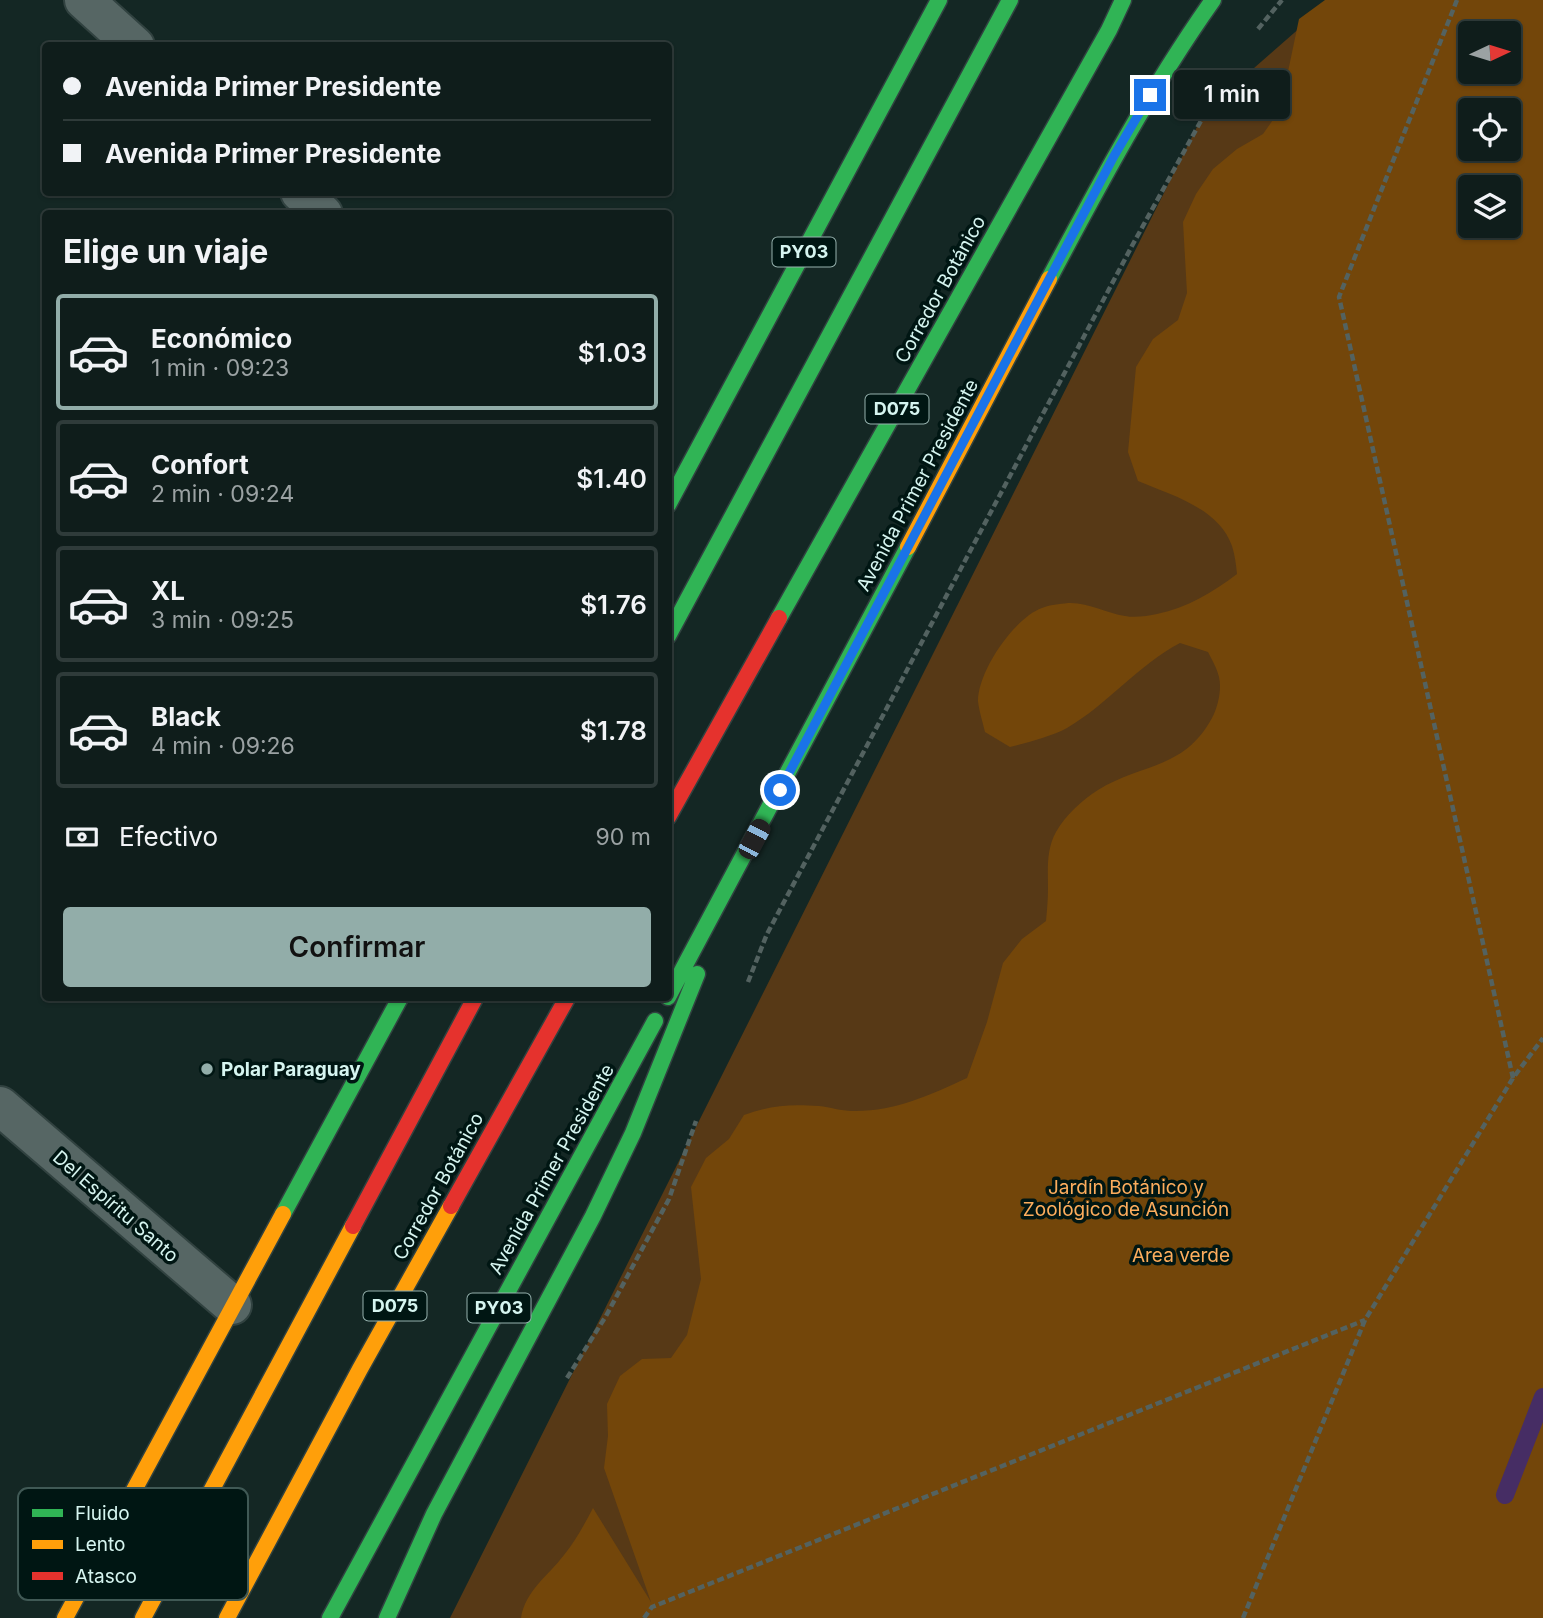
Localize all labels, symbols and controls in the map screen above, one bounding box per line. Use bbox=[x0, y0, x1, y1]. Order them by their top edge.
north arrow bbox=[1458, 21, 1521, 84]
map controls bbox=[1458, 21, 1521, 238]
callout: 1 min bbox=[1174, 70, 1290, 119]
text: Avenida Primer Presidente bbox=[105, 71, 441, 102]
route end bbox=[1134, 79, 1166, 111]
text: 1 min bbox=[1204, 80, 1260, 108]
button: locate bbox=[1458, 98, 1521, 161]
text: Avenida Primer Presidente bbox=[105, 138, 441, 169]
button: layers bbox=[1458, 175, 1521, 238]
street label: Corredor Botánico bbox=[890, 211, 991, 367]
text: Elige un viaje bbox=[63, 232, 268, 271]
road number: PY03 bbox=[772, 238, 836, 266]
icon: car bbox=[67, 321, 130, 384]
text: Económico bbox=[151, 323, 292, 354]
text: $1.03 bbox=[578, 337, 647, 368]
text: 1 min · 09:23 bbox=[151, 354, 289, 382]
street label: Avenida Primer Presidente bbox=[852, 375, 983, 595]
road number: D075 bbox=[866, 394, 928, 424]
icon: car bbox=[67, 447, 130, 510]
text: Confort bbox=[151, 449, 249, 480]
text: $1.40 bbox=[576, 463, 647, 494]
text: 2 min · 09:24 bbox=[151, 480, 294, 508]
icon: car bbox=[67, 573, 130, 636]
text: XL bbox=[151, 575, 185, 606]
text: $1.76 bbox=[580, 589, 647, 620]
text: 3 min · 09:25 bbox=[151, 606, 294, 634]
icon: car bbox=[67, 699, 130, 762]
text: Black bbox=[151, 701, 221, 732]
text: $1.78 bbox=[580, 715, 647, 746]
text: 4 min · 09:26 bbox=[151, 732, 295, 760]
route start bbox=[764, 774, 796, 806]
car bbox=[735, 816, 774, 862]
icon: cash bbox=[63, 818, 101, 856]
text: Efectivo bbox=[119, 821, 218, 852]
text: 90 m bbox=[596, 823, 651, 851]
button: Confirmar bbox=[63, 907, 651, 987]
place label: Polar Paraguay bbox=[221, 1058, 361, 1081]
street label: Avenida Primer Presidente bbox=[484, 1060, 619, 1278]
marker: Polar Paraguay bbox=[199, 1061, 215, 1077]
street label: Corredor Botánico bbox=[388, 1108, 489, 1264]
street label: Del Espíritu Santo bbox=[48, 1146, 183, 1267]
park label: Jardín Botánico y Zoológico de Asunción bbox=[1023, 1176, 1229, 1221]
park label: Area verde bbox=[1132, 1244, 1230, 1267]
road number: D075 bbox=[364, 1292, 426, 1321]
road number: PY03 bbox=[468, 1294, 530, 1322]
legend bbox=[18, 1488, 248, 1600]
text: Fluido bbox=[75, 1502, 130, 1525]
text: Lento bbox=[75, 1533, 125, 1556]
text: Atasco bbox=[75, 1565, 137, 1588]

